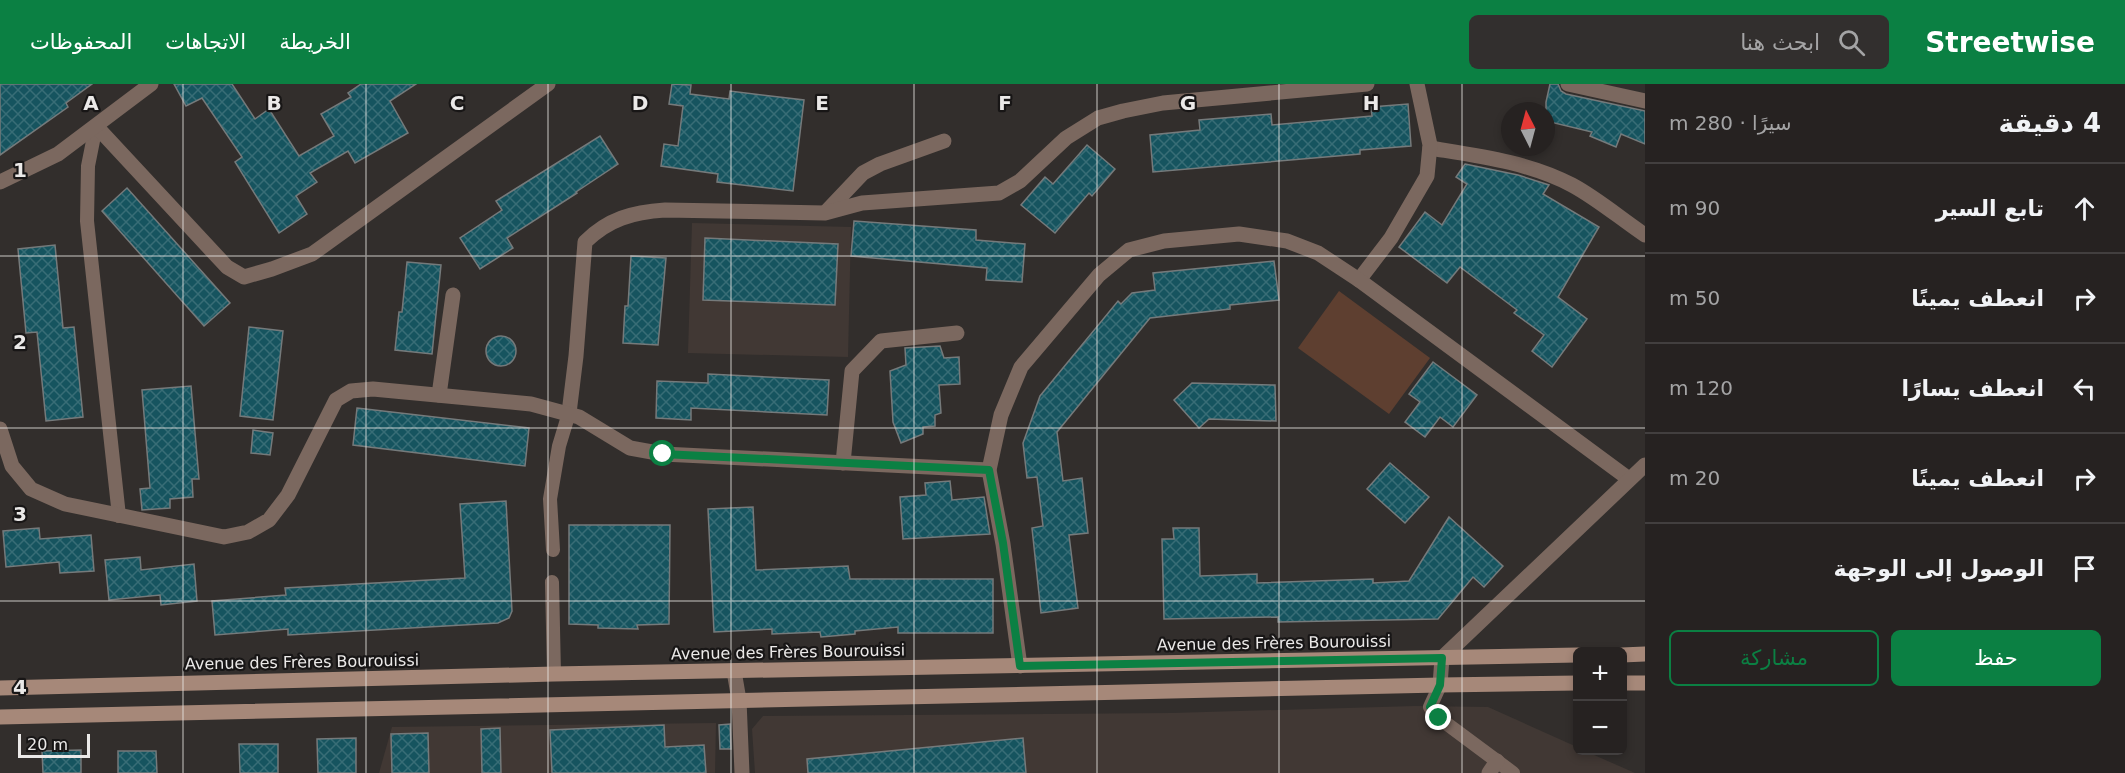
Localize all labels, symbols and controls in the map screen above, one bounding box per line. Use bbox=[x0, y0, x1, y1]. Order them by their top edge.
search box bbox=[1469, 15, 1889, 69]
icon: search bbox=[1835, 26, 1868, 59]
text: Streetwise bbox=[1925, 26, 2095, 59]
text: المحفوظات bbox=[30, 30, 132, 54]
text: الاتجاهات bbox=[165, 30, 246, 54]
text: الخريطة bbox=[279, 30, 351, 54]
text: ابحث هنا bbox=[1740, 30, 1820, 55]
text: A bbox=[83, 91, 99, 115]
text: B bbox=[266, 91, 282, 115]
text: C bbox=[450, 91, 464, 115]
text: D bbox=[632, 91, 648, 115]
text: E bbox=[815, 91, 829, 115]
text: F bbox=[998, 91, 1012, 115]
text: G bbox=[1180, 91, 1196, 115]
text: H bbox=[1363, 91, 1379, 115]
north arrow bbox=[1501, 102, 1555, 156]
text: 4 دقيقة bbox=[1998, 108, 2101, 138]
text: سيرًا · 280 m bbox=[1669, 111, 1792, 135]
text: 1 bbox=[13, 158, 27, 182]
icon: ahead bbox=[2068, 192, 2101, 225]
text: 90 m bbox=[1669, 196, 1720, 220]
text: تابع السير bbox=[1936, 196, 2044, 221]
icon: right bbox=[2068, 282, 2101, 315]
text: 50 m bbox=[1669, 286, 1720, 310]
text: انعطف يمينًا bbox=[1911, 286, 2044, 311]
text: 2 bbox=[13, 330, 27, 354]
icon: left bbox=[2068, 372, 2101, 405]
text: 120 m bbox=[1669, 376, 1733, 400]
text: انعطف يسارًا bbox=[1901, 376, 2044, 401]
route start bbox=[649, 440, 675, 466]
icon: right bbox=[2068, 462, 2101, 495]
text: 20 m bbox=[1669, 466, 1720, 490]
text: انعطف يمينًا bbox=[1911, 466, 2044, 491]
text: 3 bbox=[13, 502, 27, 526]
icon: arrive bbox=[2068, 552, 2101, 585]
text: الوصول إلى الوجهة bbox=[1834, 556, 2044, 581]
button: مشاركة bbox=[1669, 630, 1879, 686]
button: حفظ bbox=[1891, 630, 2101, 686]
street label: Avenue des Frères Bourouissi bbox=[1157, 631, 1391, 655]
street label: Avenue des Frères Bourouissi bbox=[671, 640, 905, 664]
map controls bbox=[1573, 647, 1627, 755]
button: + bbox=[1573, 647, 1627, 701]
street label: Avenue des Frères Bourouissi bbox=[185, 650, 419, 674]
text: 4 bbox=[13, 675, 27, 699]
button: − bbox=[1573, 701, 1627, 755]
route end bbox=[1425, 704, 1451, 730]
scale bar bbox=[18, 731, 90, 758]
text: 20 m bbox=[27, 735, 68, 754]

